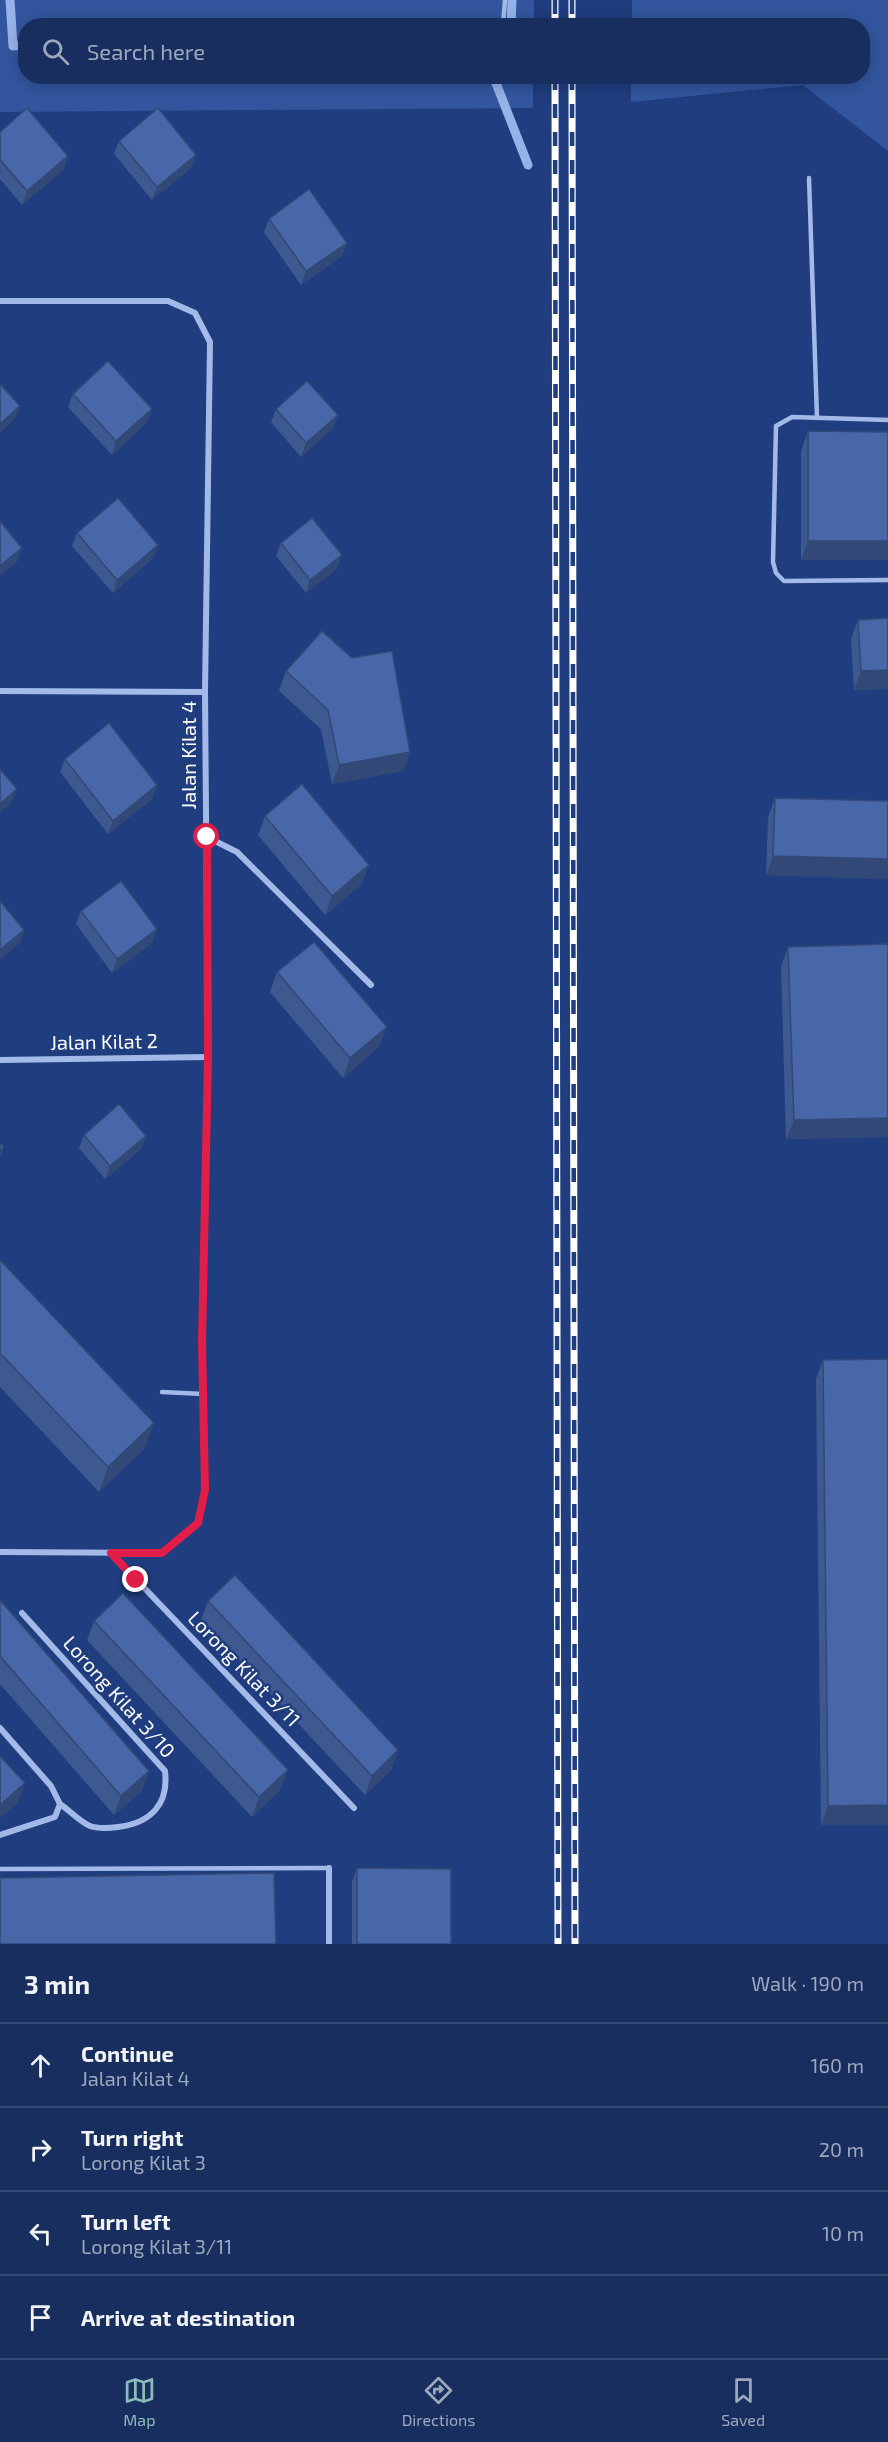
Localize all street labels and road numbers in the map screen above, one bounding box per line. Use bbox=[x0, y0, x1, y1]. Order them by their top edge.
street label: Jalan Kilat 4 bbox=[176, 701, 200, 809]
street label: Jalan Kilat 2 bbox=[50, 1028, 158, 1054]
street label: Lorong Kilat 3/11 bbox=[184, 1606, 306, 1731]
street label: Lorong Kilat 3/10 bbox=[59, 1631, 181, 1762]

